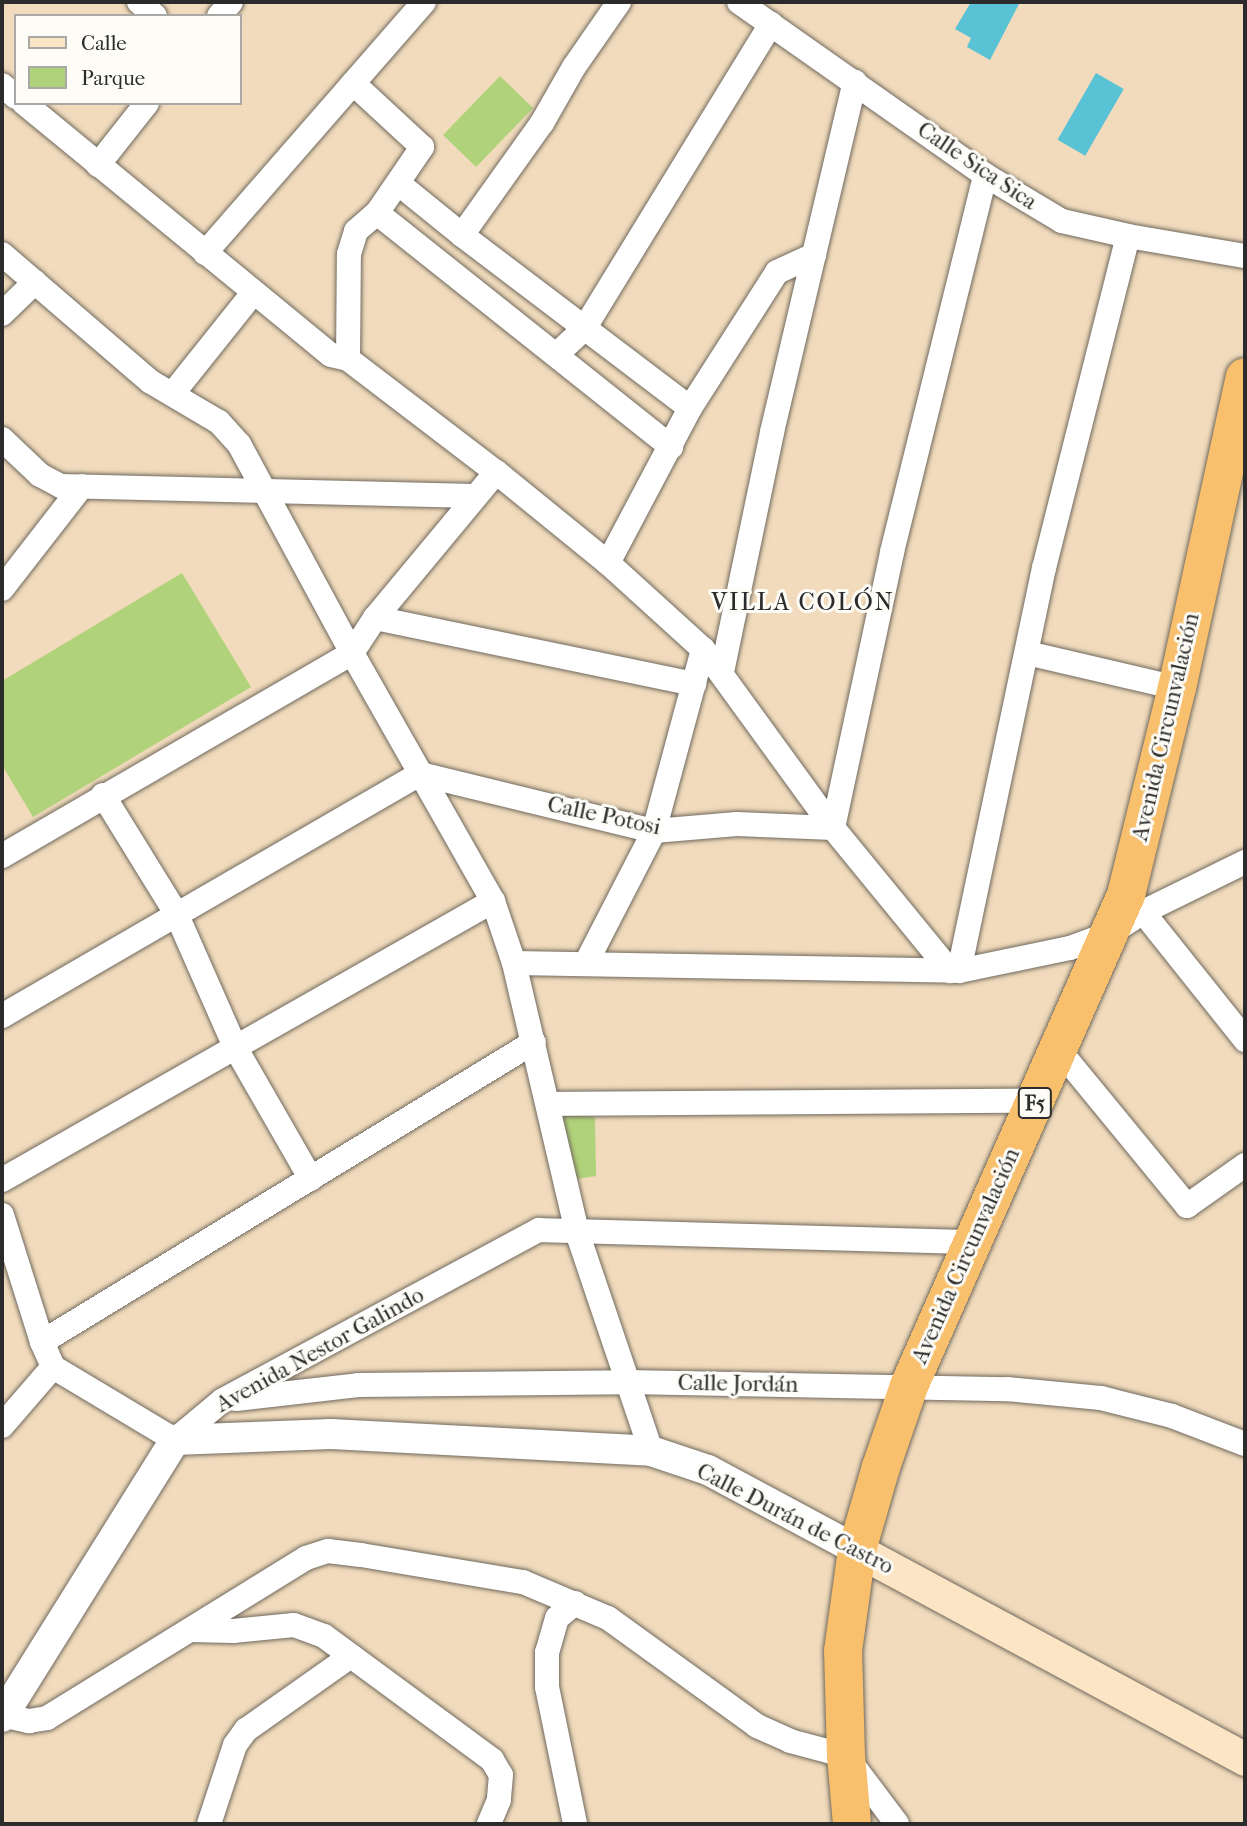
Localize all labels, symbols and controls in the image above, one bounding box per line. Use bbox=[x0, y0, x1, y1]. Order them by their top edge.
legend bbox=[14, 14, 242, 105]
text: Calle bbox=[81, 31, 127, 55]
text: Parque bbox=[81, 66, 145, 90]
street label: Calle Sica Sica bbox=[912, 116, 1042, 216]
district label: VILLA COLÓN bbox=[713, 589, 893, 617]
street label: Avenida Circunvalación bbox=[1126, 610, 1206, 844]
street label: Calle Potosi bbox=[545, 791, 663, 841]
road number: F5 bbox=[1018, 1086, 1052, 1120]
street label: Avenida Circunvalación bbox=[906, 1144, 1026, 1368]
street label: Avenida Nestor Galindo bbox=[211, 1281, 429, 1419]
street label: Calle Jordán bbox=[677, 1369, 799, 1399]
street label: Calle Durán de Castro bbox=[692, 1457, 898, 1581]

